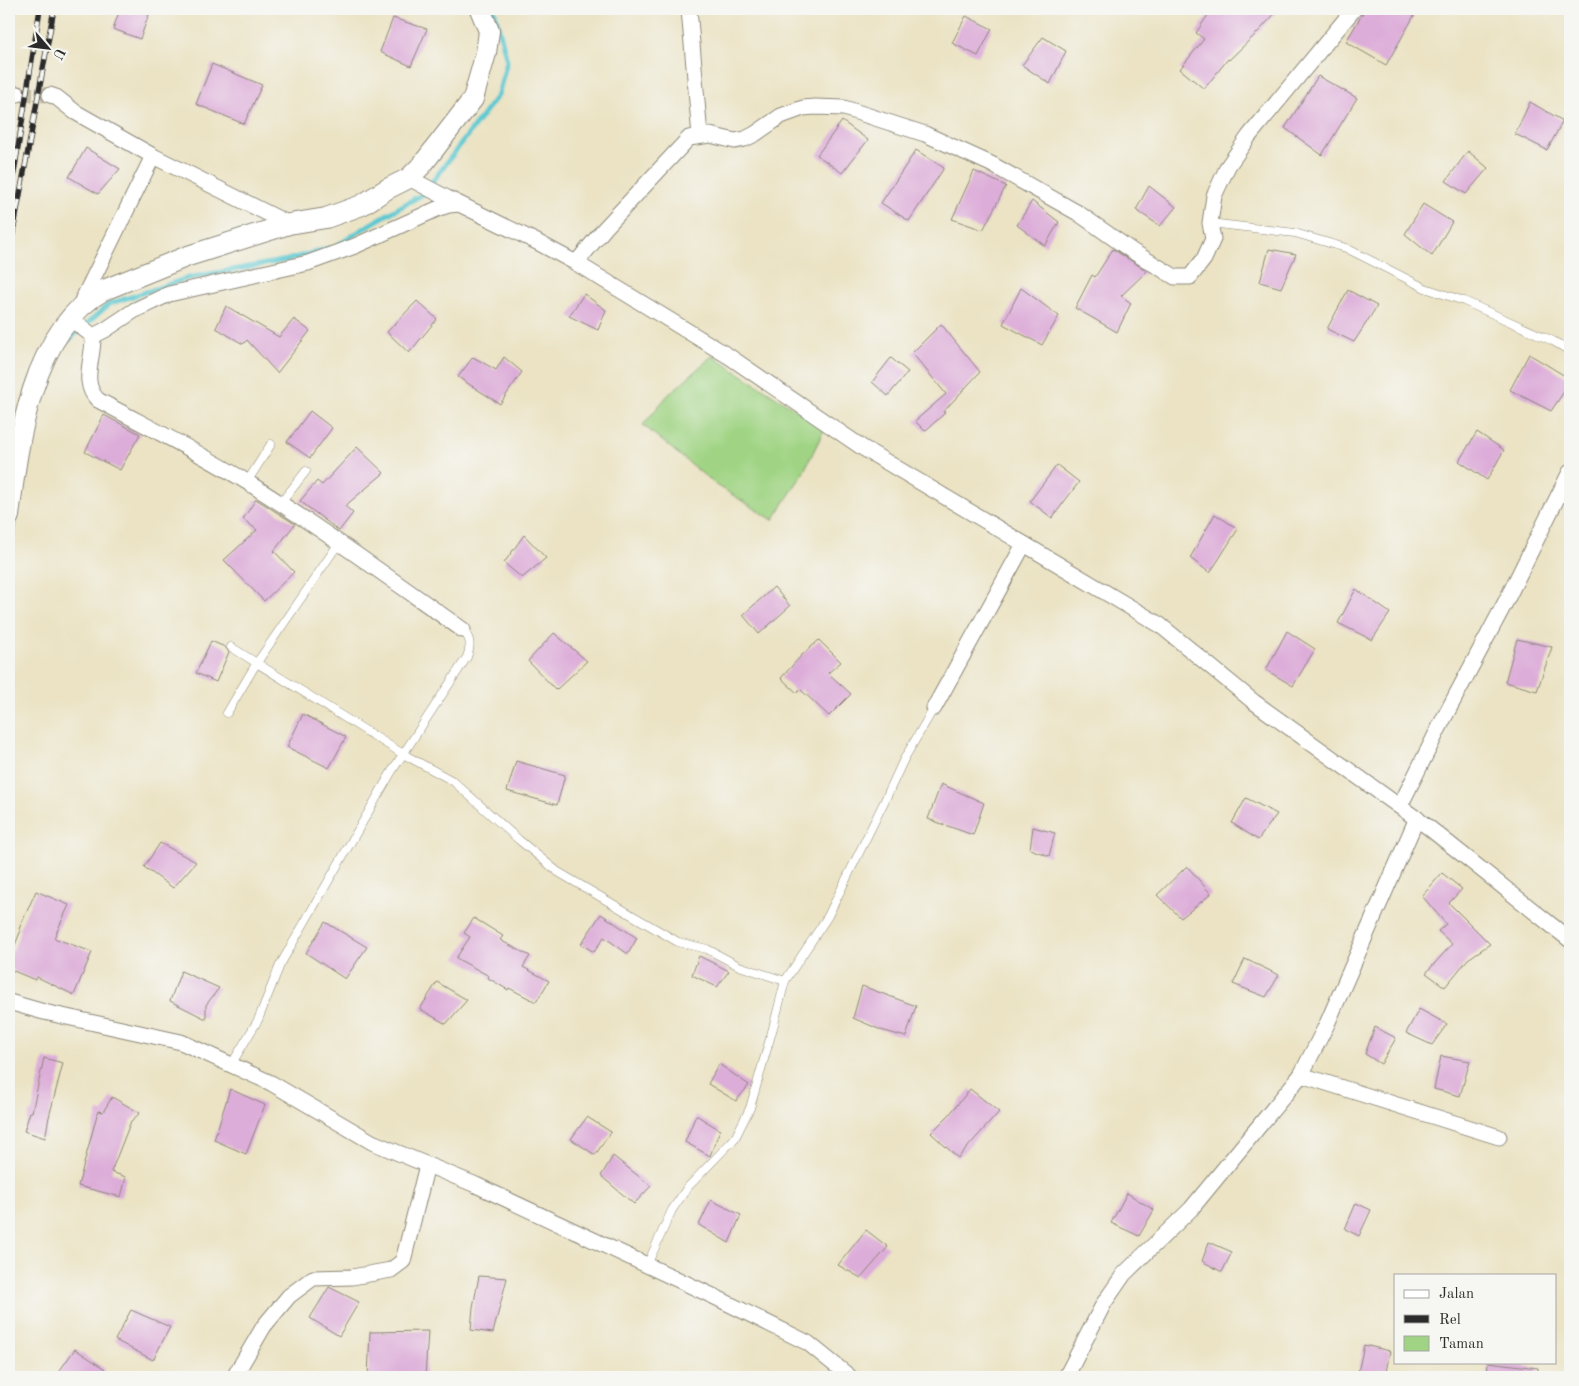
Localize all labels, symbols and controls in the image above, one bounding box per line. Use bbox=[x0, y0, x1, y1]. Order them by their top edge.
north arrow bbox=[22, 22, 72, 72]
text: U bbox=[50, 45, 67, 62]
legend bbox=[1394, 1274, 1556, 1364]
text: Jalan bbox=[1439, 1287, 1474, 1302]
text: Rel bbox=[1439, 1313, 1461, 1328]
text: Taman bbox=[1439, 1337, 1484, 1352]

